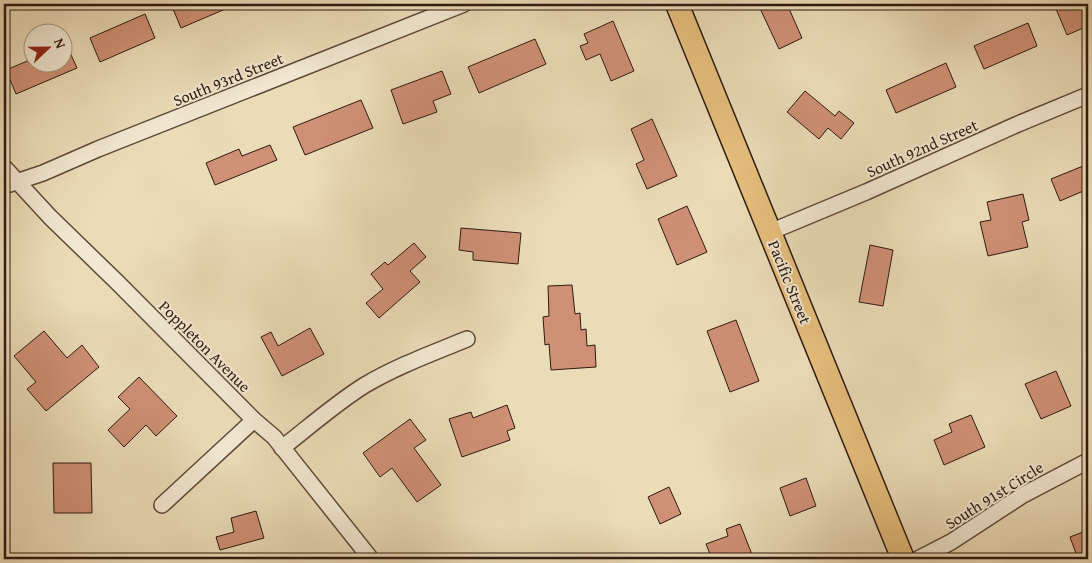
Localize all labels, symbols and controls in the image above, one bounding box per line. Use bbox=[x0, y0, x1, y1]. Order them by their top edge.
north arrow bbox=[22, 22, 72, 72]
text: N bbox=[49, 35, 71, 52]
street label: South 93rd Street bbox=[169, 46, 287, 112]
street label: South 92nd Street bbox=[862, 113, 982, 183]
street label: Pacific Street bbox=[762, 236, 818, 328]
street label: Poppleton Avenue bbox=[154, 295, 256, 397]
street label: South 91st Circle bbox=[940, 455, 1048, 535]

